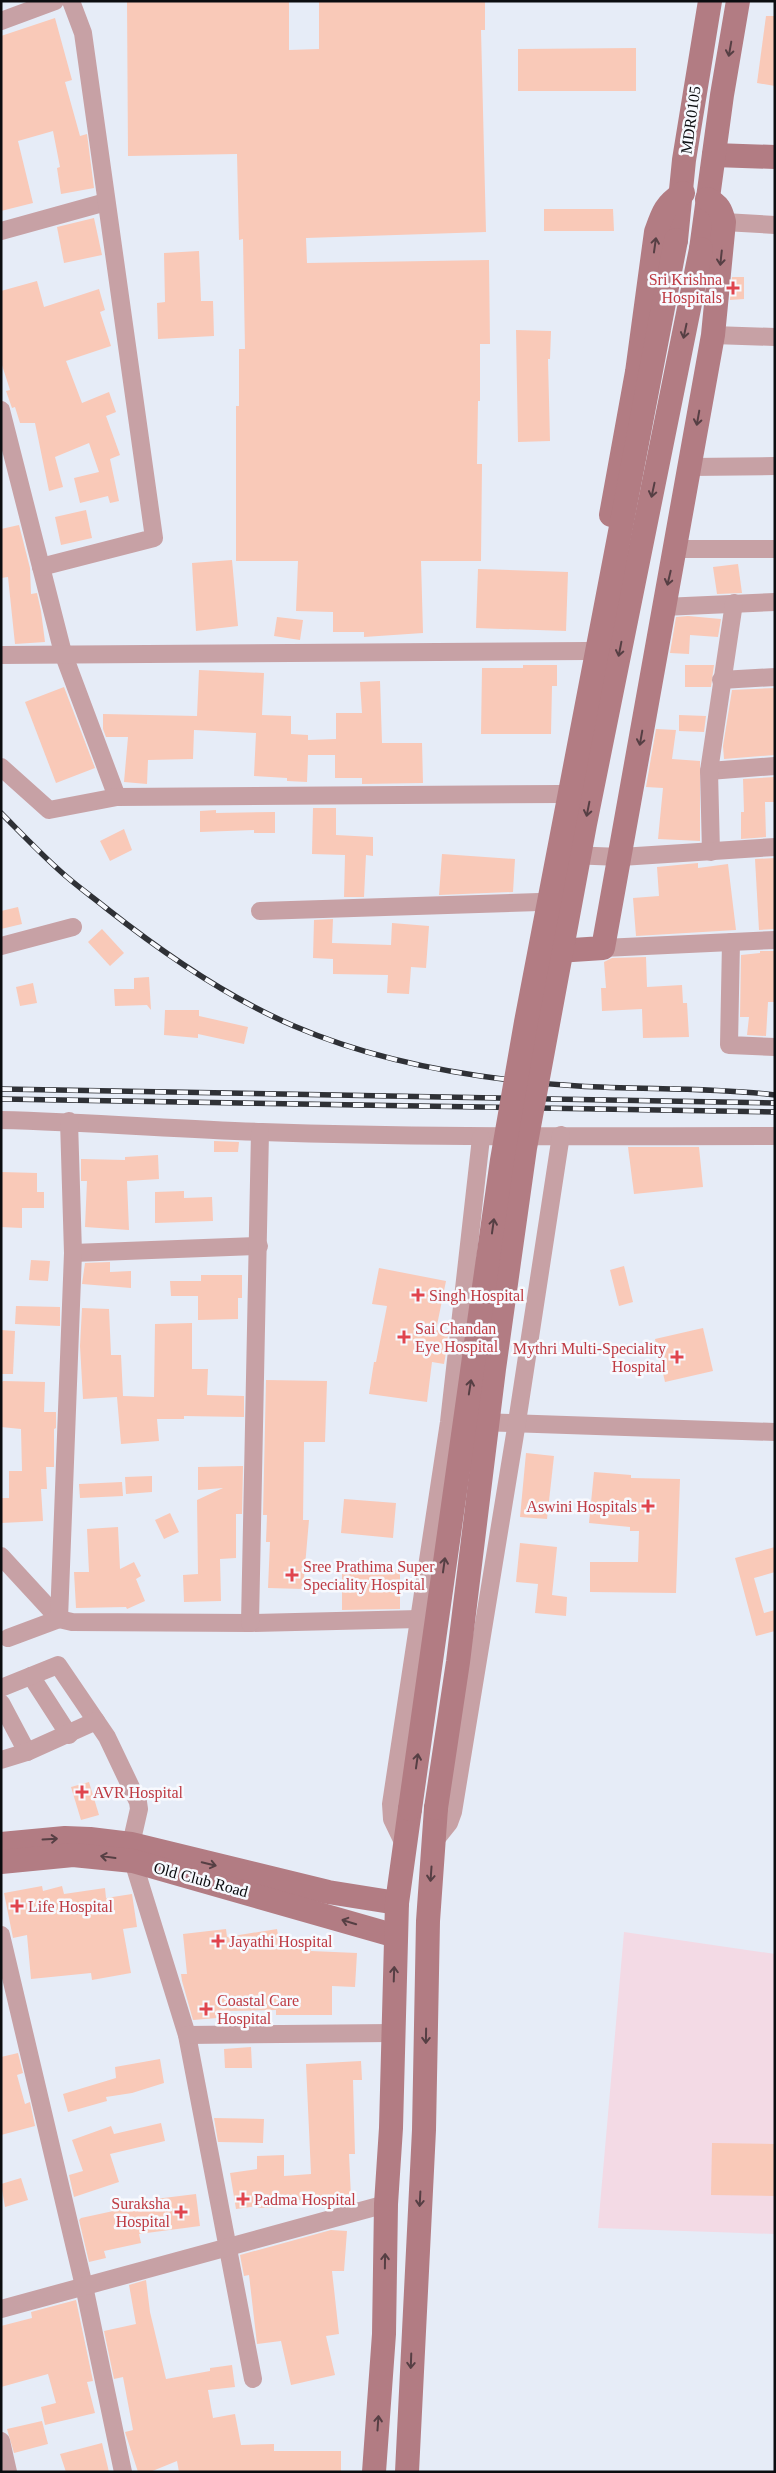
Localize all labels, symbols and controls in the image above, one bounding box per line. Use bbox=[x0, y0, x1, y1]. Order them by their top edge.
one-way arrow bbox=[725, 41, 735, 57]
street label: MDR0105 bbox=[677, 85, 704, 155]
one-way arrow bbox=[650, 238, 660, 254]
one-way arrow bbox=[716, 249, 725, 265]
place label: Sri Krishna Hospitals bbox=[649, 271, 722, 307]
marker: Sri Krishna Hospitals bbox=[726, 281, 740, 295]
one-way arrow bbox=[680, 322, 689, 338]
one-way arrow bbox=[693, 410, 703, 426]
one-way arrow bbox=[647, 482, 657, 498]
one-way arrow bbox=[664, 570, 674, 586]
one-way arrow bbox=[615, 641, 625, 657]
one-way arrow bbox=[636, 730, 646, 746]
one-way arrow bbox=[583, 800, 593, 816]
one-way arrow bbox=[488, 1219, 498, 1235]
place label: Singh Hospital bbox=[429, 1287, 525, 1305]
marker: Singh Hospital bbox=[411, 1288, 425, 1302]
place label: Sai Chandan Eye Hospital bbox=[415, 1320, 499, 1356]
marker: Sai Chandan Eye Hospital bbox=[397, 1330, 411, 1344]
place label: Mythri Multi-Speciality Hospital bbox=[513, 1340, 667, 1376]
marker: Mythri Multi-Speciality Hospital bbox=[670, 1350, 684, 1364]
one-way arrow bbox=[465, 1379, 475, 1395]
place label: Aswini Hospitals bbox=[526, 1498, 637, 1516]
marker: Aswini Hospitals bbox=[641, 1499, 655, 1513]
place label: Sree Prathima Super Speciality Hospital bbox=[303, 1558, 435, 1594]
one-way arrow bbox=[440, 1558, 450, 1574]
marker: Sree Prathima Super Speciality Hospital bbox=[285, 1568, 299, 1582]
one-way arrow bbox=[412, 1753, 422, 1769]
place label: AVR Hospital bbox=[93, 1784, 183, 1802]
marker: AVR Hospital bbox=[75, 1785, 89, 1799]
one-way arrow bbox=[41, 1835, 57, 1844]
one-way arrow bbox=[100, 1852, 116, 1862]
street label: Old Club Road bbox=[152, 1859, 250, 1900]
one-way arrow bbox=[201, 1859, 217, 1869]
one-way arrow bbox=[426, 1866, 435, 1882]
place label: Life Hospital bbox=[28, 1898, 113, 1916]
marker: Life Hospital bbox=[10, 1899, 24, 1913]
one-way arrow bbox=[341, 1917, 357, 1927]
place label: Jayathi Hospital bbox=[229, 1933, 333, 1951]
marker: Jayathi Hospital bbox=[211, 1934, 225, 1948]
one-way arrow bbox=[389, 1966, 399, 1982]
place label: Coastal Care Hospital bbox=[217, 1992, 299, 2028]
marker: Coastal Care Hospital bbox=[199, 2002, 213, 2016]
one-way arrow bbox=[421, 2028, 430, 2044]
place label: Padma Hospital bbox=[254, 2191, 356, 2209]
one-way arrow bbox=[415, 2191, 424, 2207]
marker: Padma Hospital bbox=[236, 2192, 250, 2206]
place label: Suraksha Hospital bbox=[111, 2195, 171, 2231]
marker: Suraksha Hospital bbox=[174, 2205, 188, 2219]
one-way arrow bbox=[380, 2253, 390, 2270]
one-way arrow bbox=[406, 2352, 416, 2369]
one-way arrow bbox=[373, 2415, 382, 2431]

